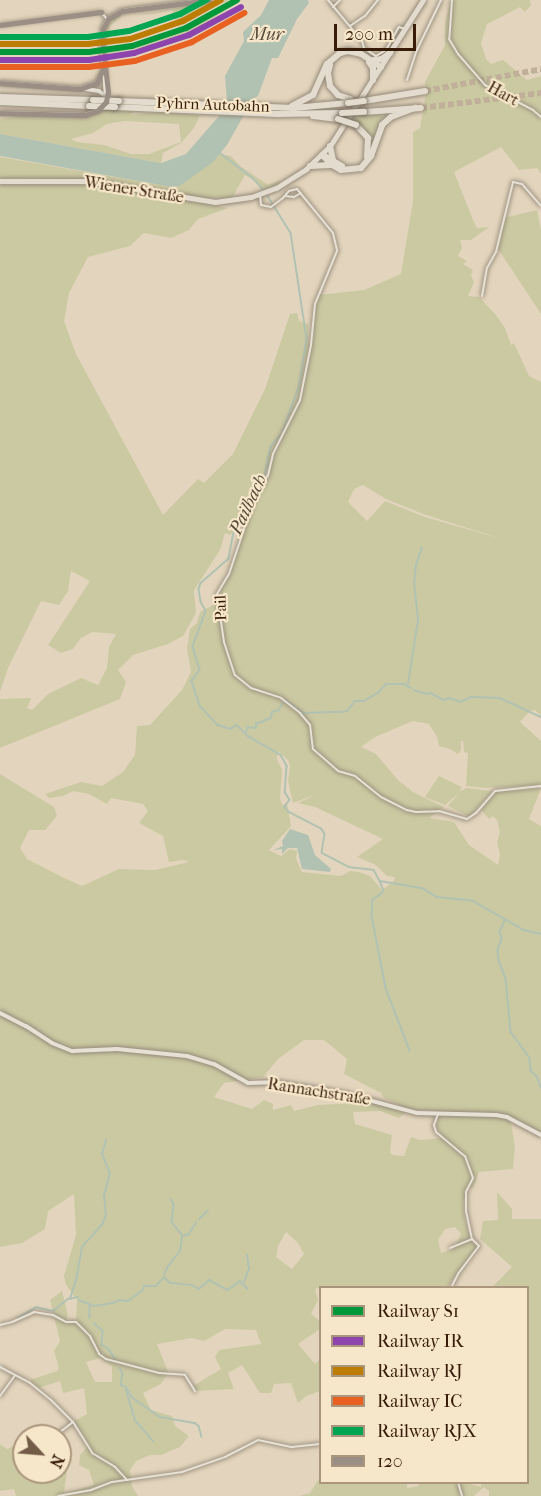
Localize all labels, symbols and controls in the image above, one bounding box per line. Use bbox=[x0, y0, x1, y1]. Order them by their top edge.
scale bar bbox=[337, 12, 420, 50]
water label: Mur bbox=[250, 24, 284, 46]
text: 200 m bbox=[345, 24, 393, 45]
street label: Hart bbox=[484, 78, 522, 110]
street label: Pyhrn Autobahn bbox=[156, 93, 270, 117]
street label: Wiener Straße bbox=[83, 173, 185, 207]
water label: Pailbach bbox=[226, 471, 272, 539]
street label: Pail bbox=[211, 595, 231, 621]
street label: Rannachstraße bbox=[266, 1074, 372, 1110]
legend bbox=[319, 1286, 529, 1484]
text: Railway S1 bbox=[377, 1301, 459, 1322]
text: Railway IR bbox=[377, 1331, 464, 1352]
text: Railway RJ bbox=[377, 1361, 463, 1382]
text: Railway IC bbox=[377, 1391, 462, 1412]
text: Railway RJX bbox=[377, 1421, 477, 1442]
north arrow bbox=[12, 1424, 72, 1484]
text: 120 bbox=[377, 1451, 403, 1472]
text: N bbox=[46, 1452, 68, 1471]

